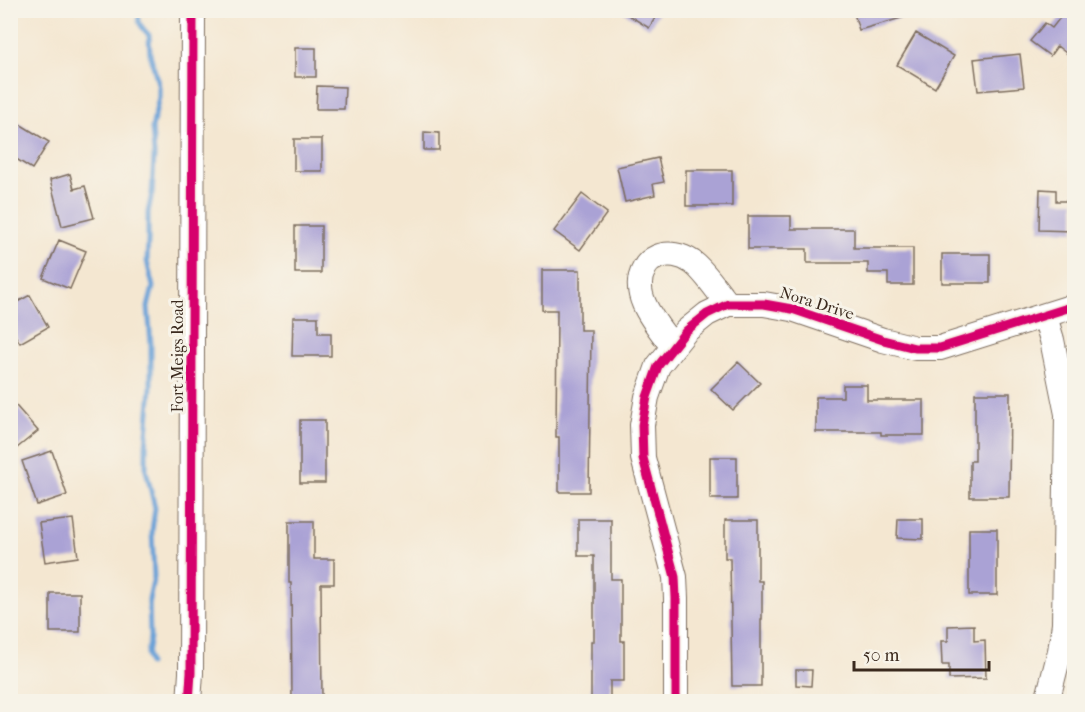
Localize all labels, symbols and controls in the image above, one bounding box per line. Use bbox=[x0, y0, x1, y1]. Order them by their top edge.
street label: Nora Drive bbox=[778, 283, 856, 323]
street label: Fort Meigs Road bbox=[168, 299, 187, 413]
scale bar bbox=[854, 634, 989, 672]
text: 50 m bbox=[863, 645, 900, 666]

